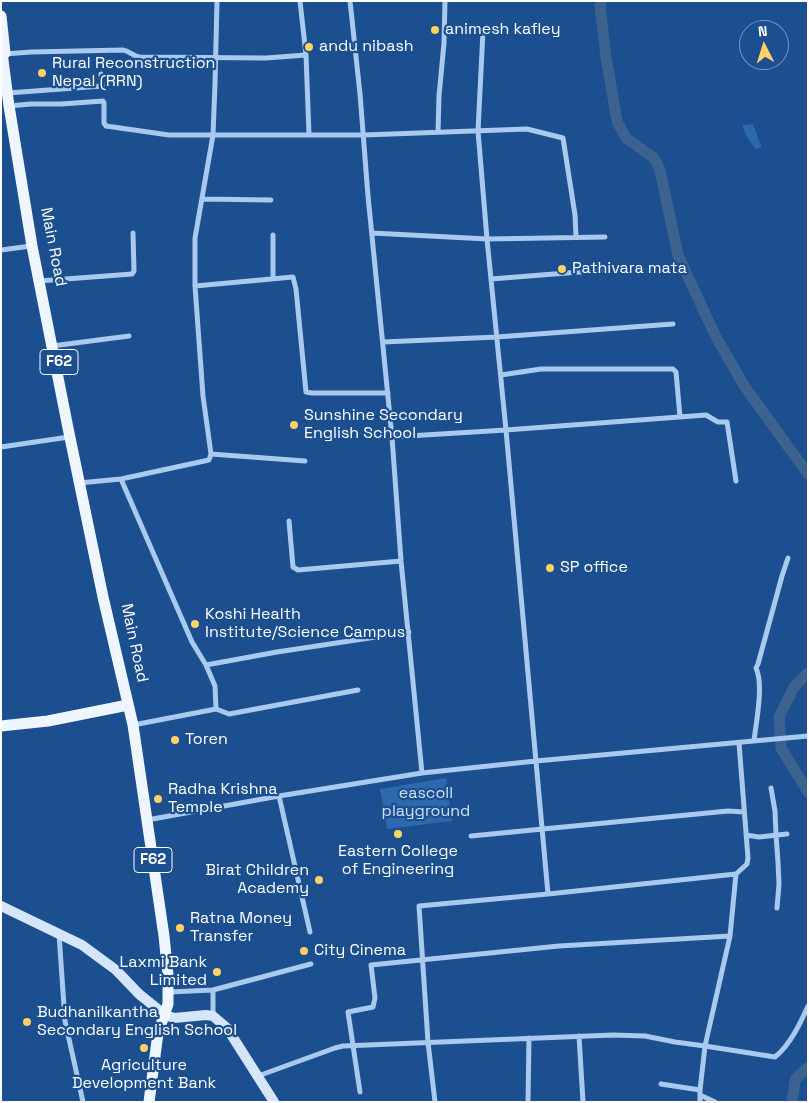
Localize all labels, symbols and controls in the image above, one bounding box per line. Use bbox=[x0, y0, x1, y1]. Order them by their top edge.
place label: animesh kafley bbox=[445, 20, 561, 40]
north arrow bbox=[739, 20, 789, 70]
text: N bbox=[757, 22, 768, 40]
marker: animesh kafley bbox=[429, 24, 441, 36]
place label: andu nibash bbox=[319, 37, 414, 57]
marker: andu nibash bbox=[303, 41, 315, 53]
place label: Rural Reconstruction Nepal (RRN) bbox=[52, 54, 215, 92]
marker: Rural Reconstruction Nepal (RRN) bbox=[36, 67, 48, 79]
street label: Main Road bbox=[36, 206, 70, 288]
place label: Pathivara mata bbox=[572, 259, 687, 279]
marker: Pathivara mata bbox=[556, 263, 568, 275]
road number: F62 bbox=[40, 350, 78, 374]
place label: Sunshine Secondary English School bbox=[304, 406, 463, 444]
marker: Sunshine Secondary English School bbox=[288, 419, 300, 431]
place label: SP office bbox=[560, 558, 628, 578]
marker: SP office bbox=[544, 562, 556, 574]
street label: Main Road bbox=[116, 602, 152, 684]
place label: Koshi Health Institute/Science Campus bbox=[205, 605, 405, 643]
marker: Koshi Health Institute/Science Campus bbox=[189, 618, 201, 630]
place label: Toren bbox=[185, 730, 228, 750]
marker: Toren bbox=[169, 734, 181, 746]
place label: Radha Krishna Temple bbox=[168, 780, 277, 818]
park label: eascoll playground bbox=[382, 784, 470, 822]
marker: Radha Krishna Temple bbox=[152, 793, 164, 805]
marker: Eastern College of Engineering bbox=[392, 828, 404, 840]
place label: Eastern College of Engineering bbox=[338, 842, 458, 880]
road number: F62 bbox=[134, 848, 172, 872]
place label: Birat Children Academy bbox=[205, 861, 309, 899]
marker: Birat Children Academy bbox=[313, 874, 325, 886]
place label: Ratna Money Transfer bbox=[190, 909, 292, 947]
marker: Ratna Money Transfer bbox=[174, 922, 186, 934]
place label: City Cinema bbox=[314, 941, 406, 961]
marker: City Cinema bbox=[298, 945, 310, 957]
place label: Laxmi Bank Limited bbox=[120, 953, 207, 991]
marker: Laxmi Bank Limited bbox=[211, 966, 223, 978]
place label: Budhanilkantha Secondary English School bbox=[37, 1003, 237, 1041]
marker: Budhanilkantha Secondary English School bbox=[21, 1016, 33, 1028]
marker: Agriculture Development Bank bbox=[138, 1042, 150, 1054]
place label: Agriculture Development Bank bbox=[72, 1056, 216, 1094]

